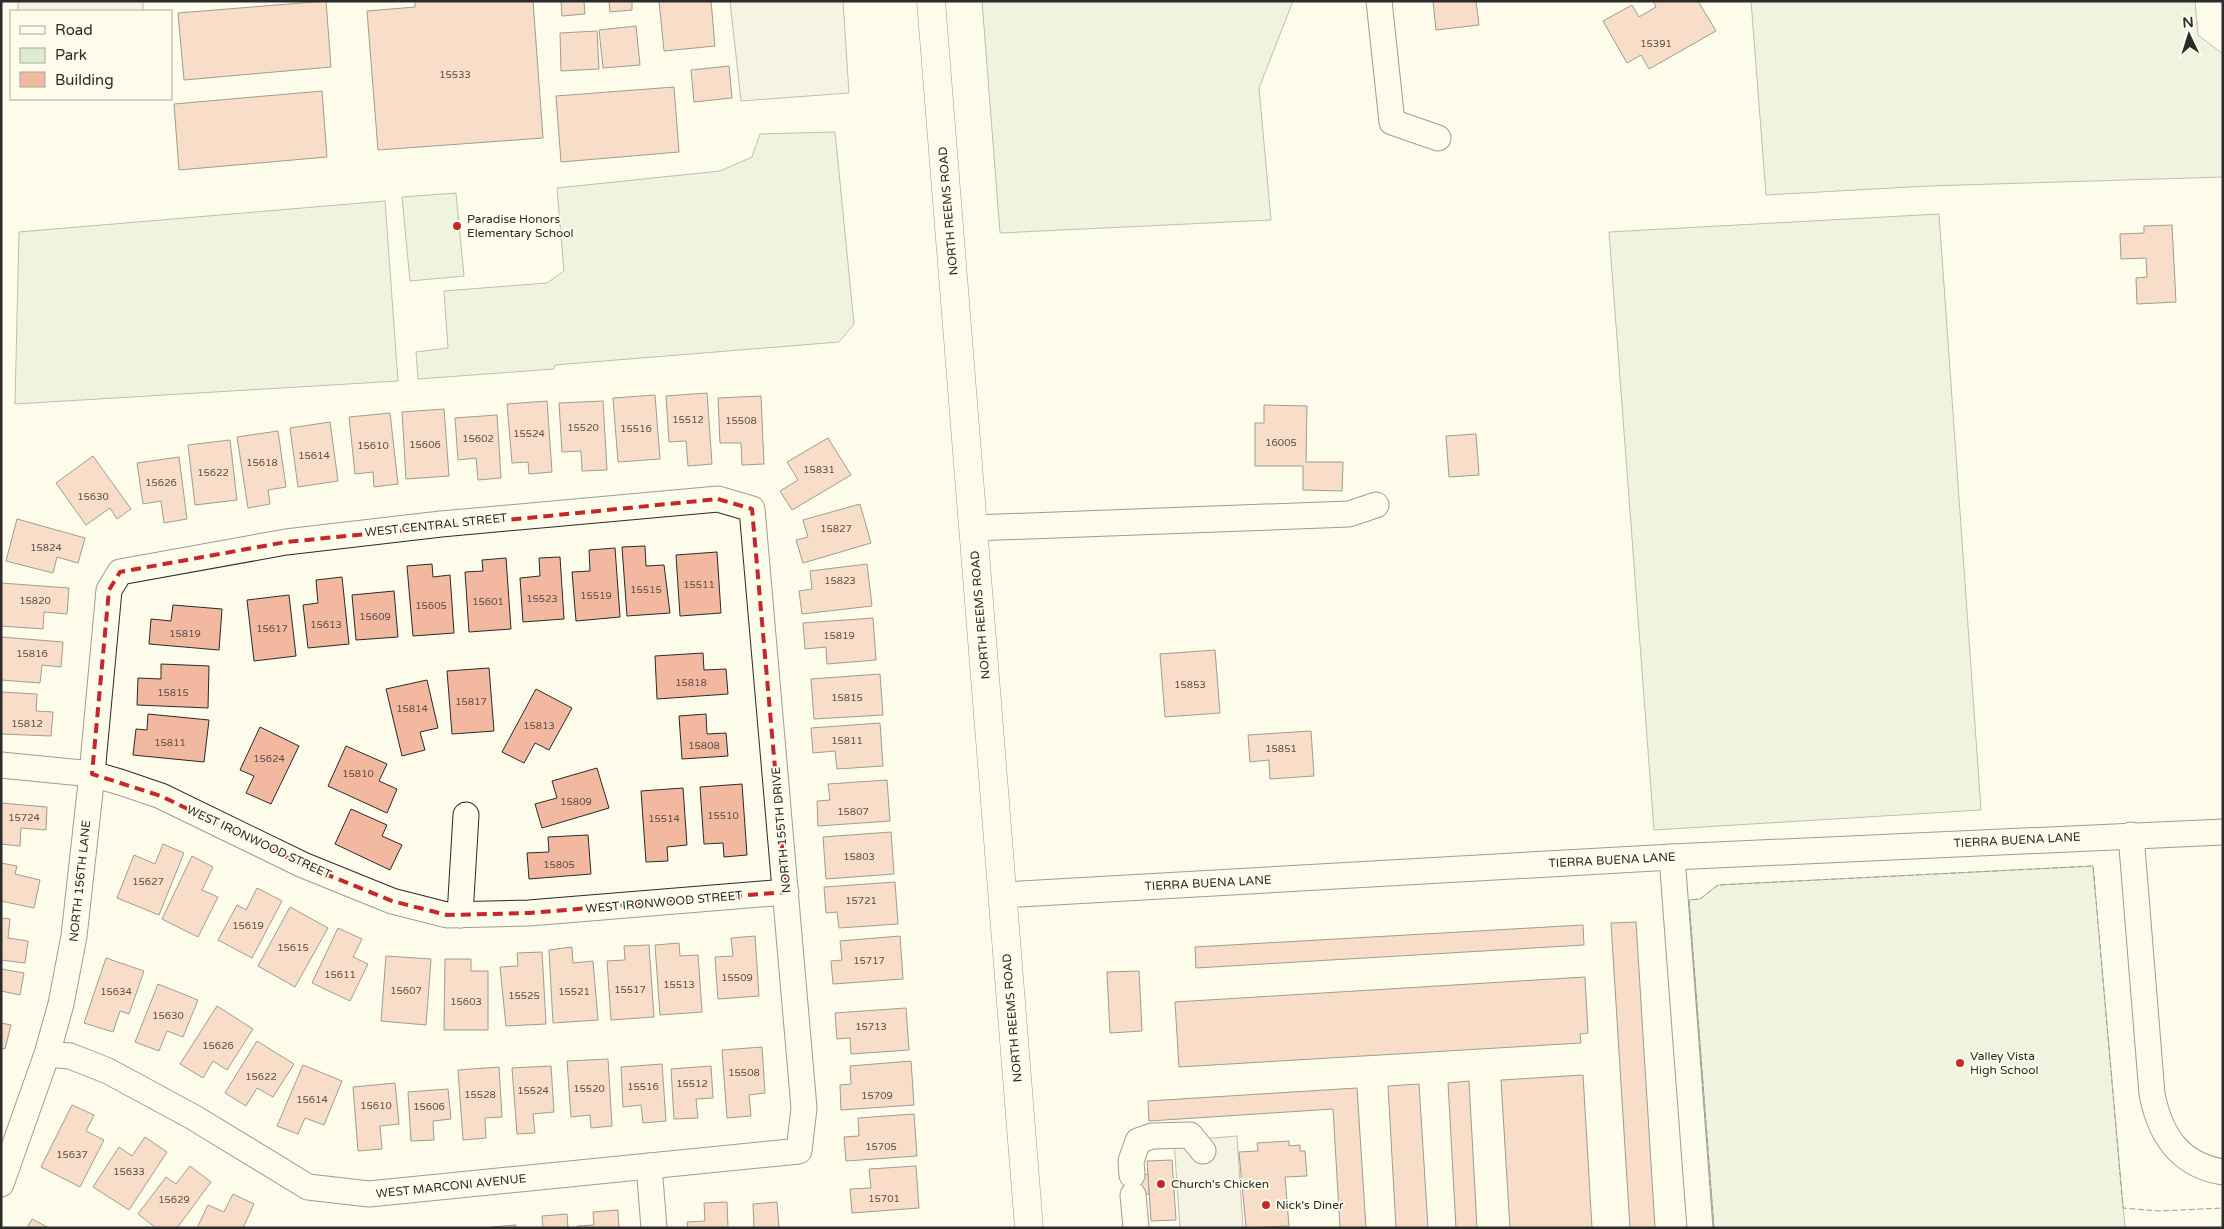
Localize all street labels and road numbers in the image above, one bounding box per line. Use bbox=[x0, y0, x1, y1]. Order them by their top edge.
street label: NORTH REEMS ROAD bbox=[935, 146, 961, 276]
street label: WEST CENTRAL STREET bbox=[364, 510, 509, 539]
street label: NORTH REEMS ROAD bbox=[967, 550, 993, 680]
street label: NORTH 155TH DRIVE bbox=[768, 766, 793, 894]
street label: WEST IRONWOOD STREET bbox=[185, 802, 334, 882]
street label: NORTH 156TH LANE bbox=[67, 819, 93, 943]
street label: TIERRA BUENA LANE bbox=[1953, 830, 2081, 850]
street label: TIERRA BUENA LANE bbox=[1548, 850, 1676, 870]
street label: TIERRA BUENA LANE bbox=[1144, 873, 1272, 893]
street label: WEST IRONWOOD STREET bbox=[585, 888, 744, 916]
street label: NORTH REEMS ROAD bbox=[999, 953, 1025, 1083]
street label: WEST MARCONI AVENUE bbox=[375, 1171, 527, 1201]

